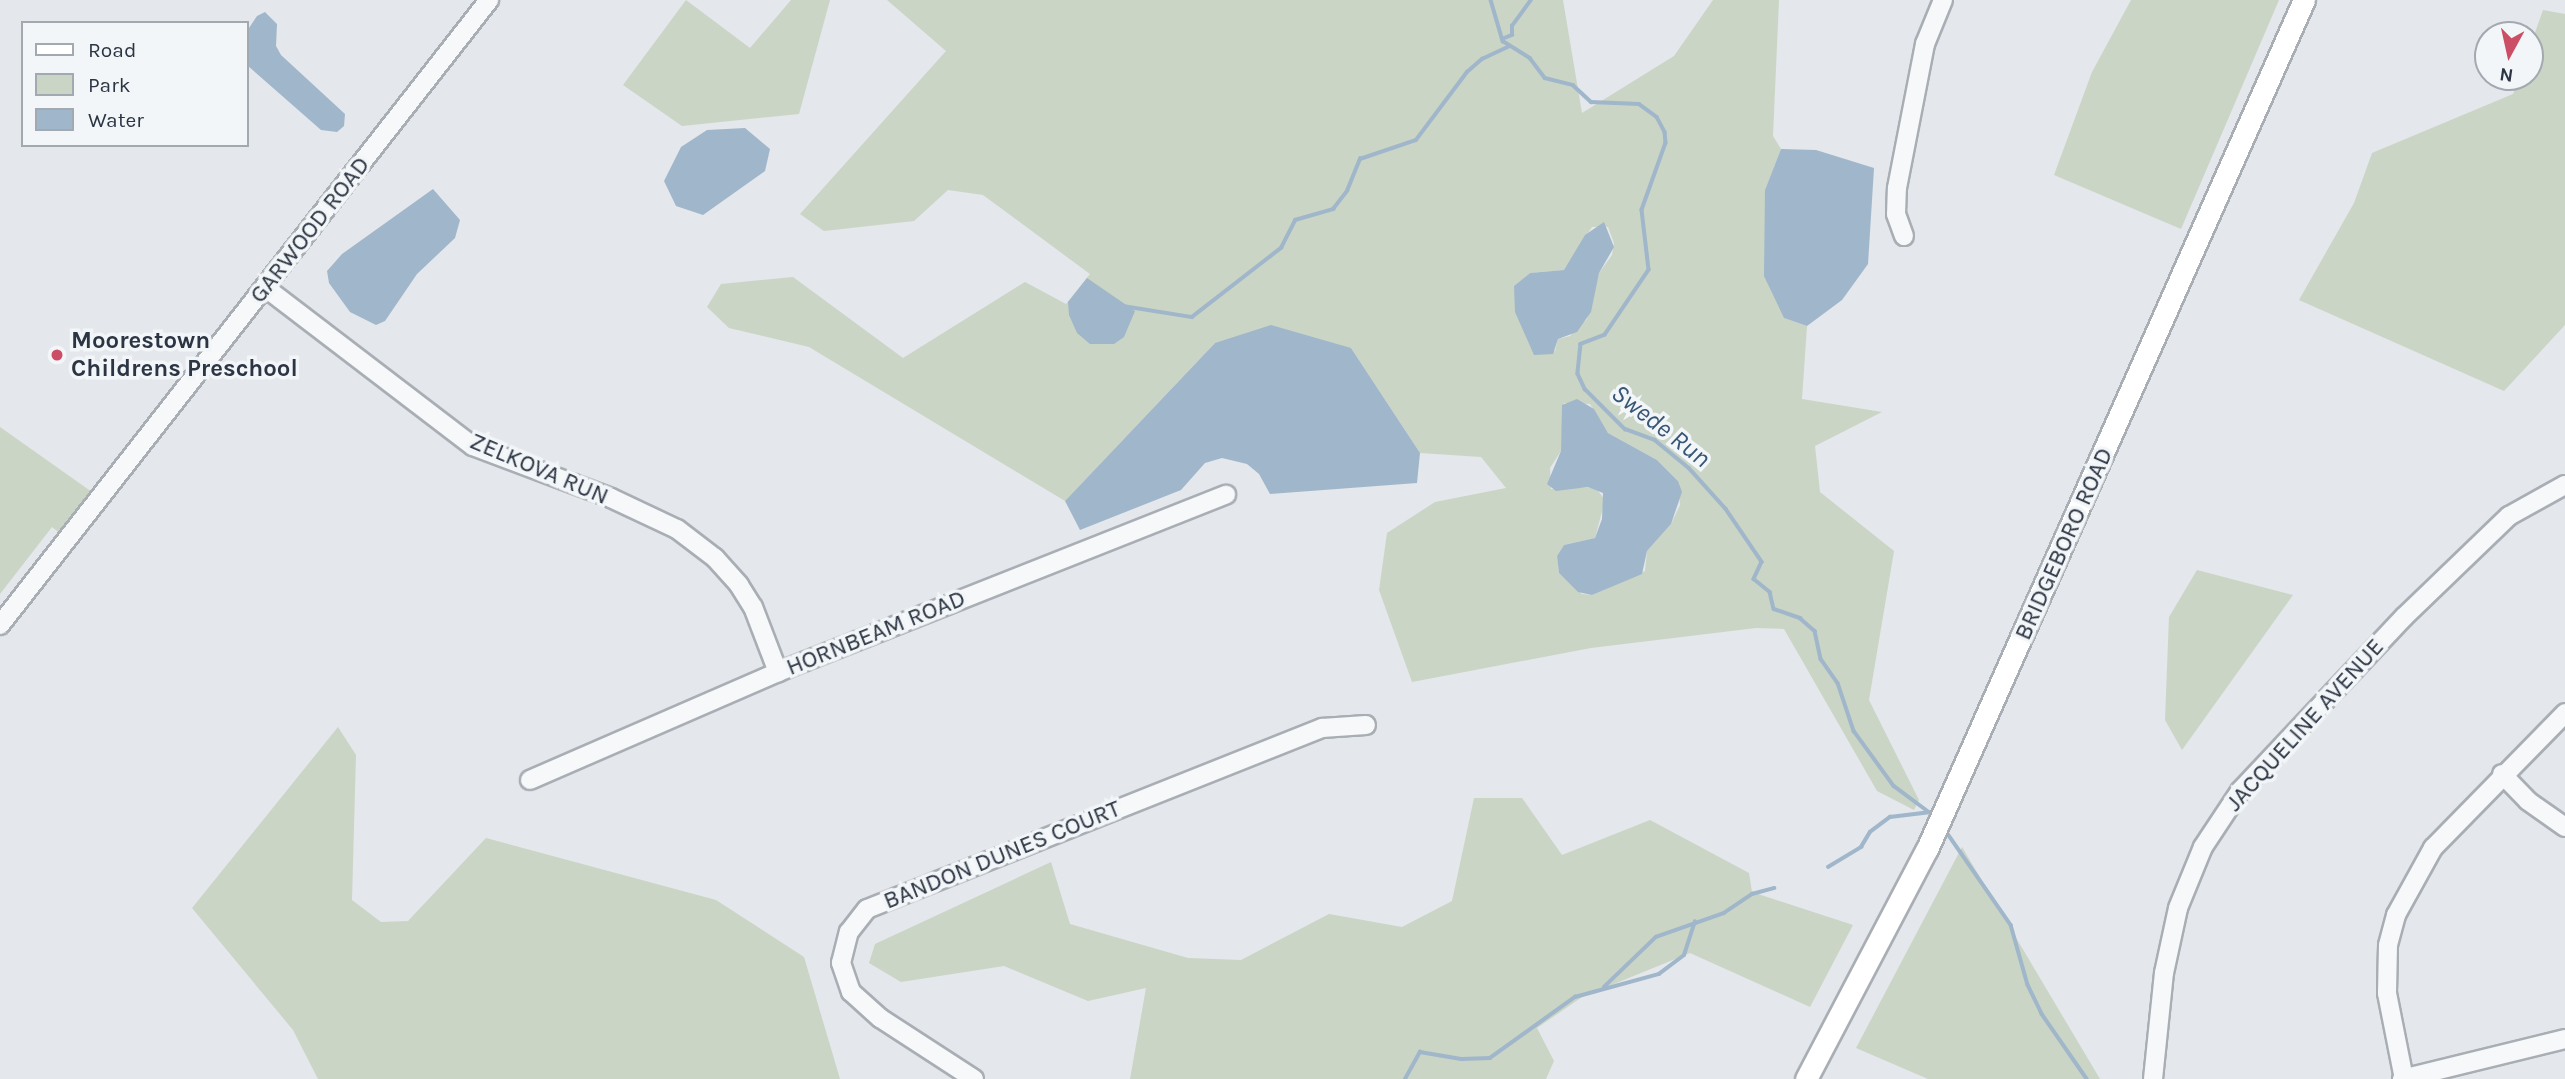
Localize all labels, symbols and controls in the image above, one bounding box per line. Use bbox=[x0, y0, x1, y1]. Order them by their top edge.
legend bbox=[21, 21, 248, 147]
north arrow bbox=[2474, 21, 2544, 91]
text: Road bbox=[88, 38, 136, 62]
text: N bbox=[2498, 63, 2515, 87]
text: Park bbox=[88, 73, 131, 97]
text: Water bbox=[88, 108, 144, 132]
street label: GARWOOD ROAD bbox=[244, 151, 376, 309]
place label: Moorestown Childrens Preschool bbox=[71, 327, 298, 383]
marker: Moorestown Childrens Preschool bbox=[49, 347, 65, 363]
water label: Swede Run bbox=[1605, 378, 1717, 474]
street label: ZELKOVA RUN bbox=[465, 427, 613, 511]
street label: BRIDGEBORO ROAD bbox=[2009, 443, 2119, 645]
street label: HORNBEAM ROAD bbox=[782, 584, 970, 682]
street label: JACQUELINE AVENUE bbox=[2220, 633, 2390, 817]
street label: BANDON DUNES COURT bbox=[879, 794, 1125, 916]

